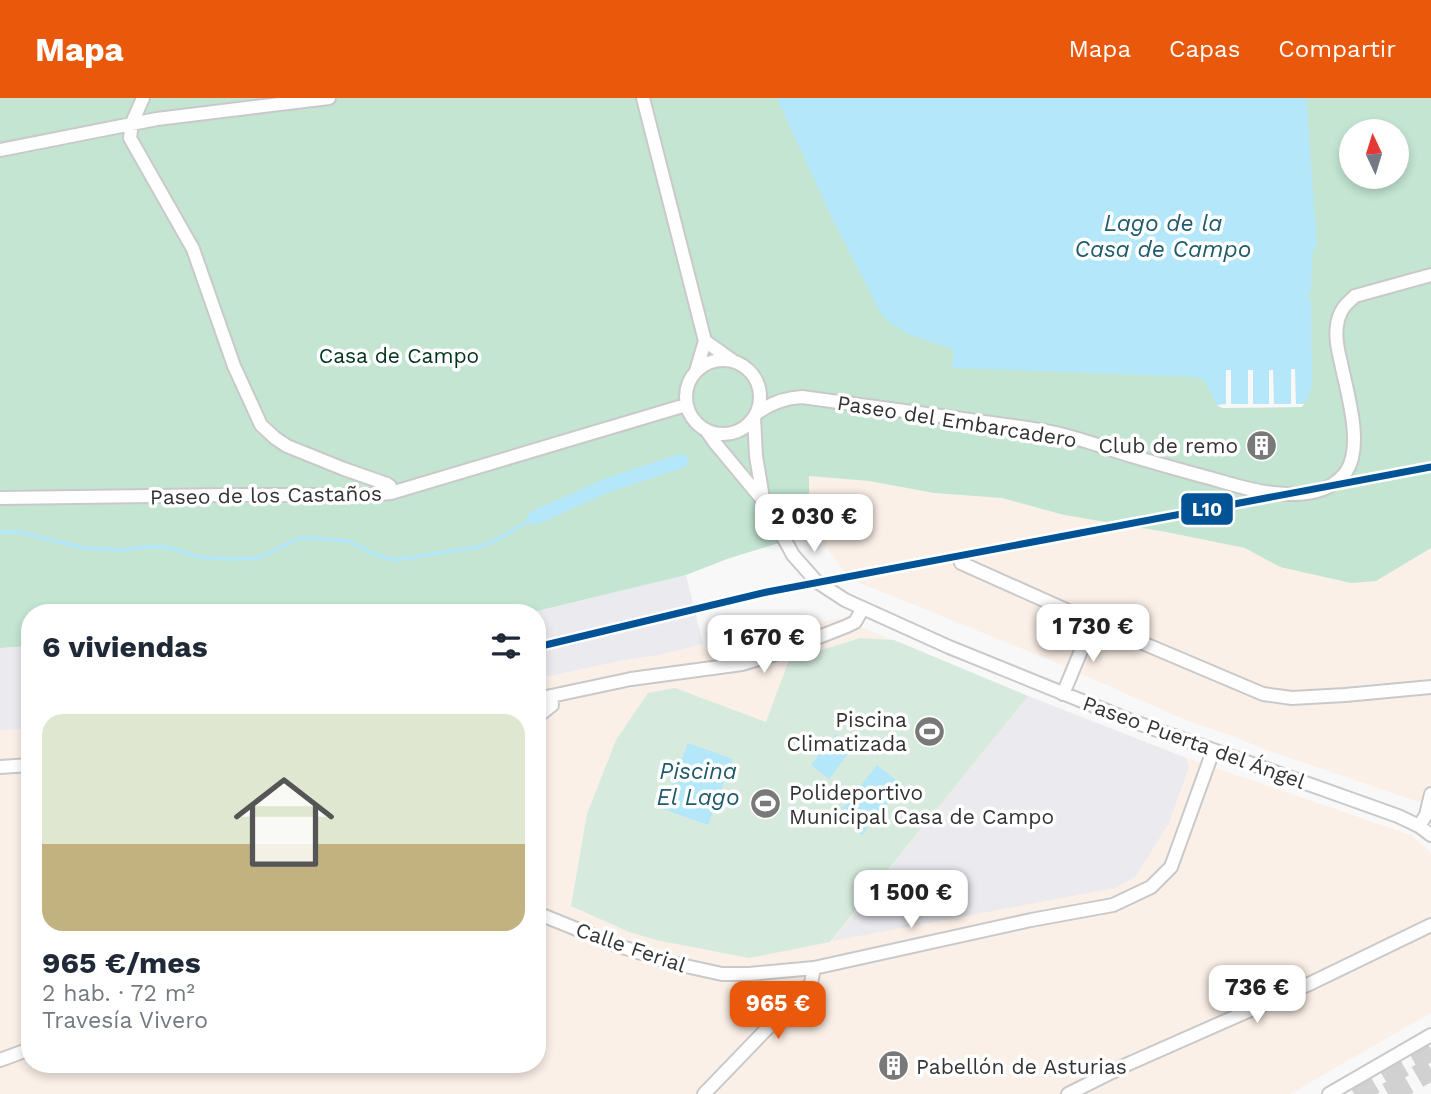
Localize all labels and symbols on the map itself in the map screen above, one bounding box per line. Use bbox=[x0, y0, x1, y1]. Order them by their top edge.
north arrow bbox=[1339, 119, 1409, 189]
water label: Lago de la Casa de Campo bbox=[1075, 210, 1251, 263]
park label: Casa de Campo bbox=[319, 343, 479, 368]
street label: Paseo del Embarcadero bbox=[835, 390, 1079, 452]
building icon: Club de remo bbox=[1244, 428, 1278, 462]
place label: Club de remo bbox=[1098, 433, 1238, 458]
street label: Paseo de los Castaños bbox=[150, 480, 382, 510]
line badge: L10 bbox=[1180, 492, 1234, 526]
pin: 2 030 € bbox=[749, 494, 879, 554]
text: L10 bbox=[1192, 498, 1222, 521]
pin: 1 730 € bbox=[1028, 604, 1158, 664]
pin: 1 670 € bbox=[699, 616, 829, 675]
street label: Paseo Puerta del Ángel bbox=[1079, 690, 1309, 794]
place label: Piscina Climatizada bbox=[787, 707, 907, 756]
sports icon: Piscina Climatizada bbox=[913, 714, 947, 748]
water label: Piscina El Lago bbox=[656, 758, 740, 811]
place label: Polideportivo Municipal Casa de Campo bbox=[789, 780, 1054, 829]
sports icon: Polideportivo Municipal Casa de Campo bbox=[749, 787, 783, 821]
pin: 1 500 € bbox=[846, 870, 976, 930]
street label: Calle Ferial bbox=[573, 917, 690, 978]
pin: 736 € bbox=[1208, 965, 1306, 1025]
pin: 965 € bbox=[729, 982, 827, 1041]
building icon: Pabellón de Asturias bbox=[876, 1049, 910, 1083]
place label: Pabellón de Asturias bbox=[916, 1054, 1127, 1079]

